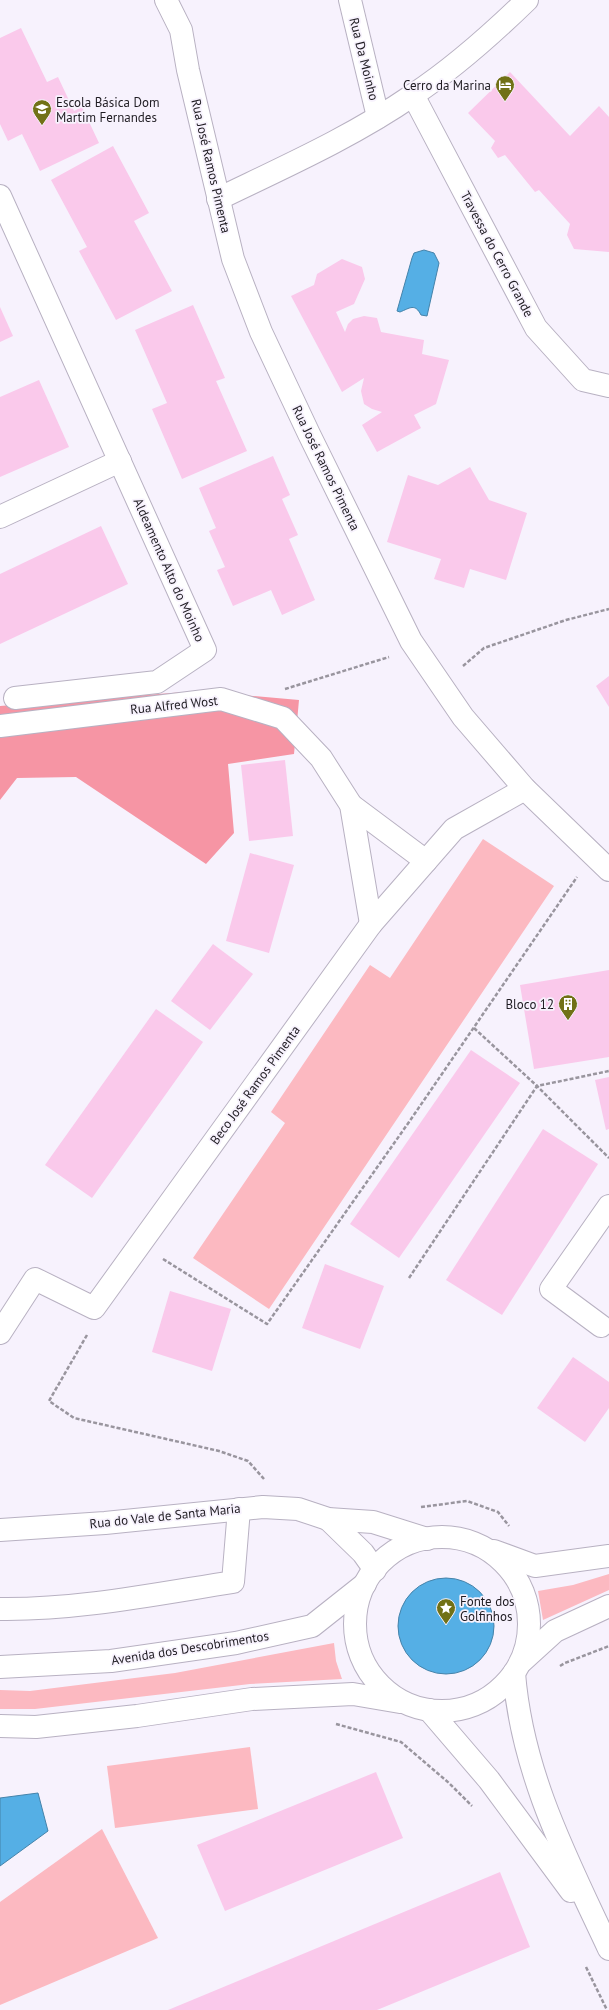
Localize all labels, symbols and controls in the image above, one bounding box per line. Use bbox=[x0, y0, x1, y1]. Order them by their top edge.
street label: Rua Da Moinho bbox=[345, 16, 383, 102]
hotel icon: Cerro da Marina bbox=[494, 74, 516, 102]
place label: Cerro da Marina bbox=[403, 77, 491, 94]
place label: Escola Básica Dom Martim Fernandes bbox=[56, 94, 160, 126]
street label: Rua José Ramos Pimenta bbox=[187, 97, 235, 235]
school or university icon: Escola Básica Dom Martim Fernandes bbox=[31, 98, 53, 126]
street label: Travessa do Cerro Grande bbox=[457, 188, 537, 320]
street label: Rua José Ramos Pimenta bbox=[288, 403, 364, 533]
street label: Aldeamento Alto do Moinho bbox=[130, 496, 208, 644]
street label: Rua Alfred Wost bbox=[129, 692, 219, 718]
building icon: Bloco 12 bbox=[557, 993, 579, 1021]
place label: Bloco 12 bbox=[505, 996, 554, 1013]
street label: Beco José Ramos Pimenta bbox=[206, 1022, 304, 1148]
street label: Rua do Vale de Santa Maria bbox=[89, 1500, 241, 1532]
place label: Fonte dos Golfinhos bbox=[460, 1593, 515, 1625]
place icon: Fonte dos Golfinhos bbox=[435, 1597, 457, 1625]
street label: Avenida dos Descobrimentos bbox=[110, 1627, 270, 1669]

